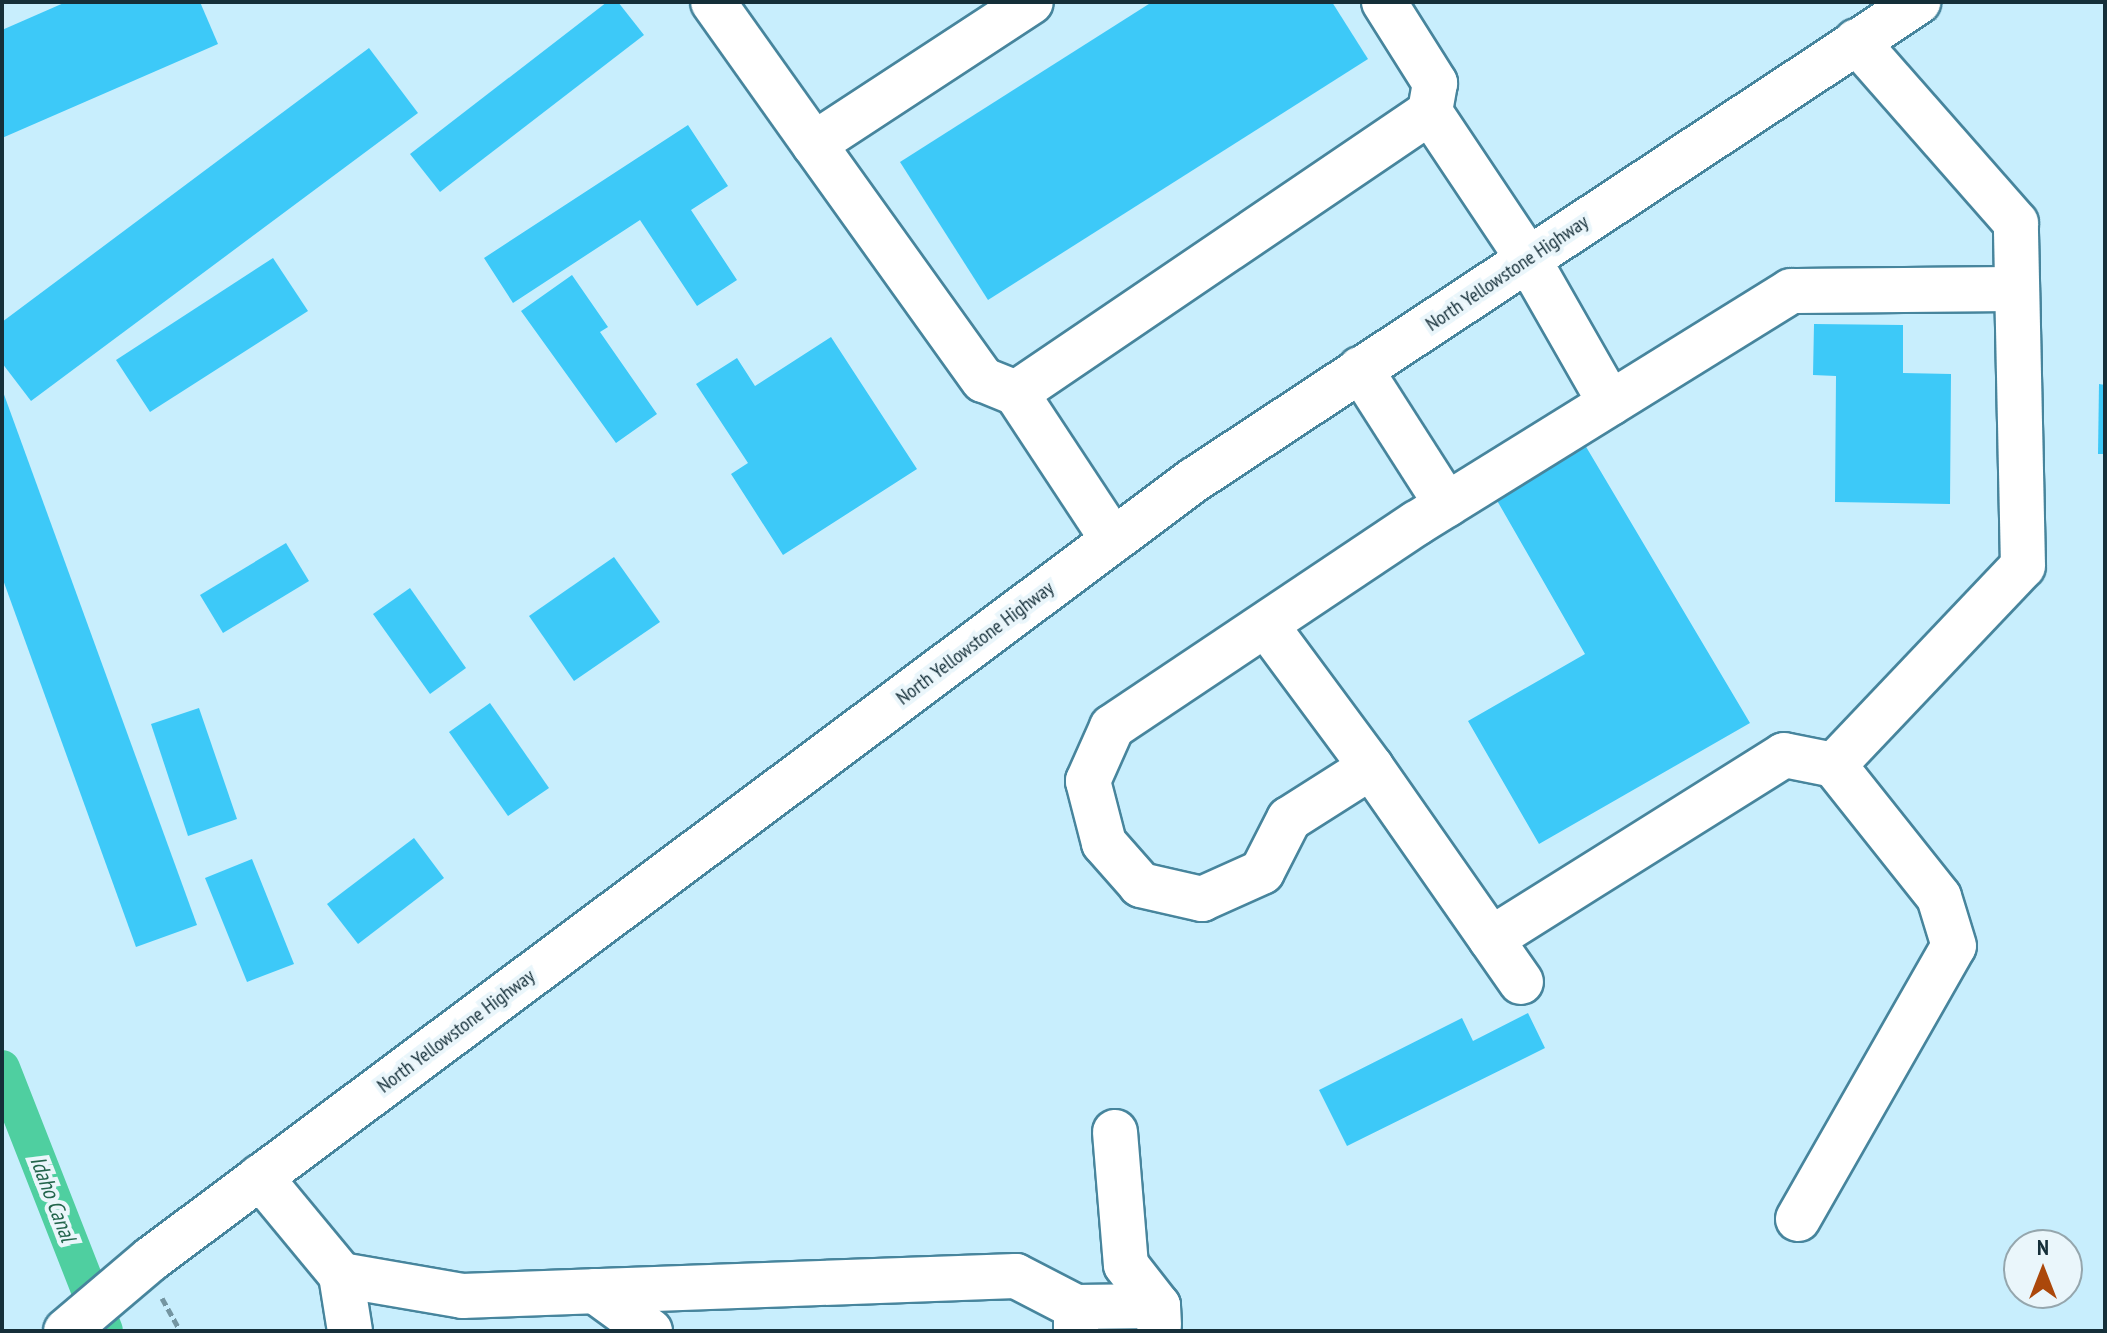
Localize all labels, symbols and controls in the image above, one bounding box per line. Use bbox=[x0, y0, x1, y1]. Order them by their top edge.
street label: North Yellowstone Highway bbox=[1421, 210, 1593, 336]
street label: North Yellowstone Highway bbox=[891, 576, 1059, 710]
street label: North Yellowstone Highway bbox=[372, 964, 540, 1098]
water label: Idaho Canal bbox=[25, 1153, 81, 1245]
north arrow bbox=[2003, 1229, 2083, 1309]
text: N bbox=[2037, 1233, 2049, 1261]

